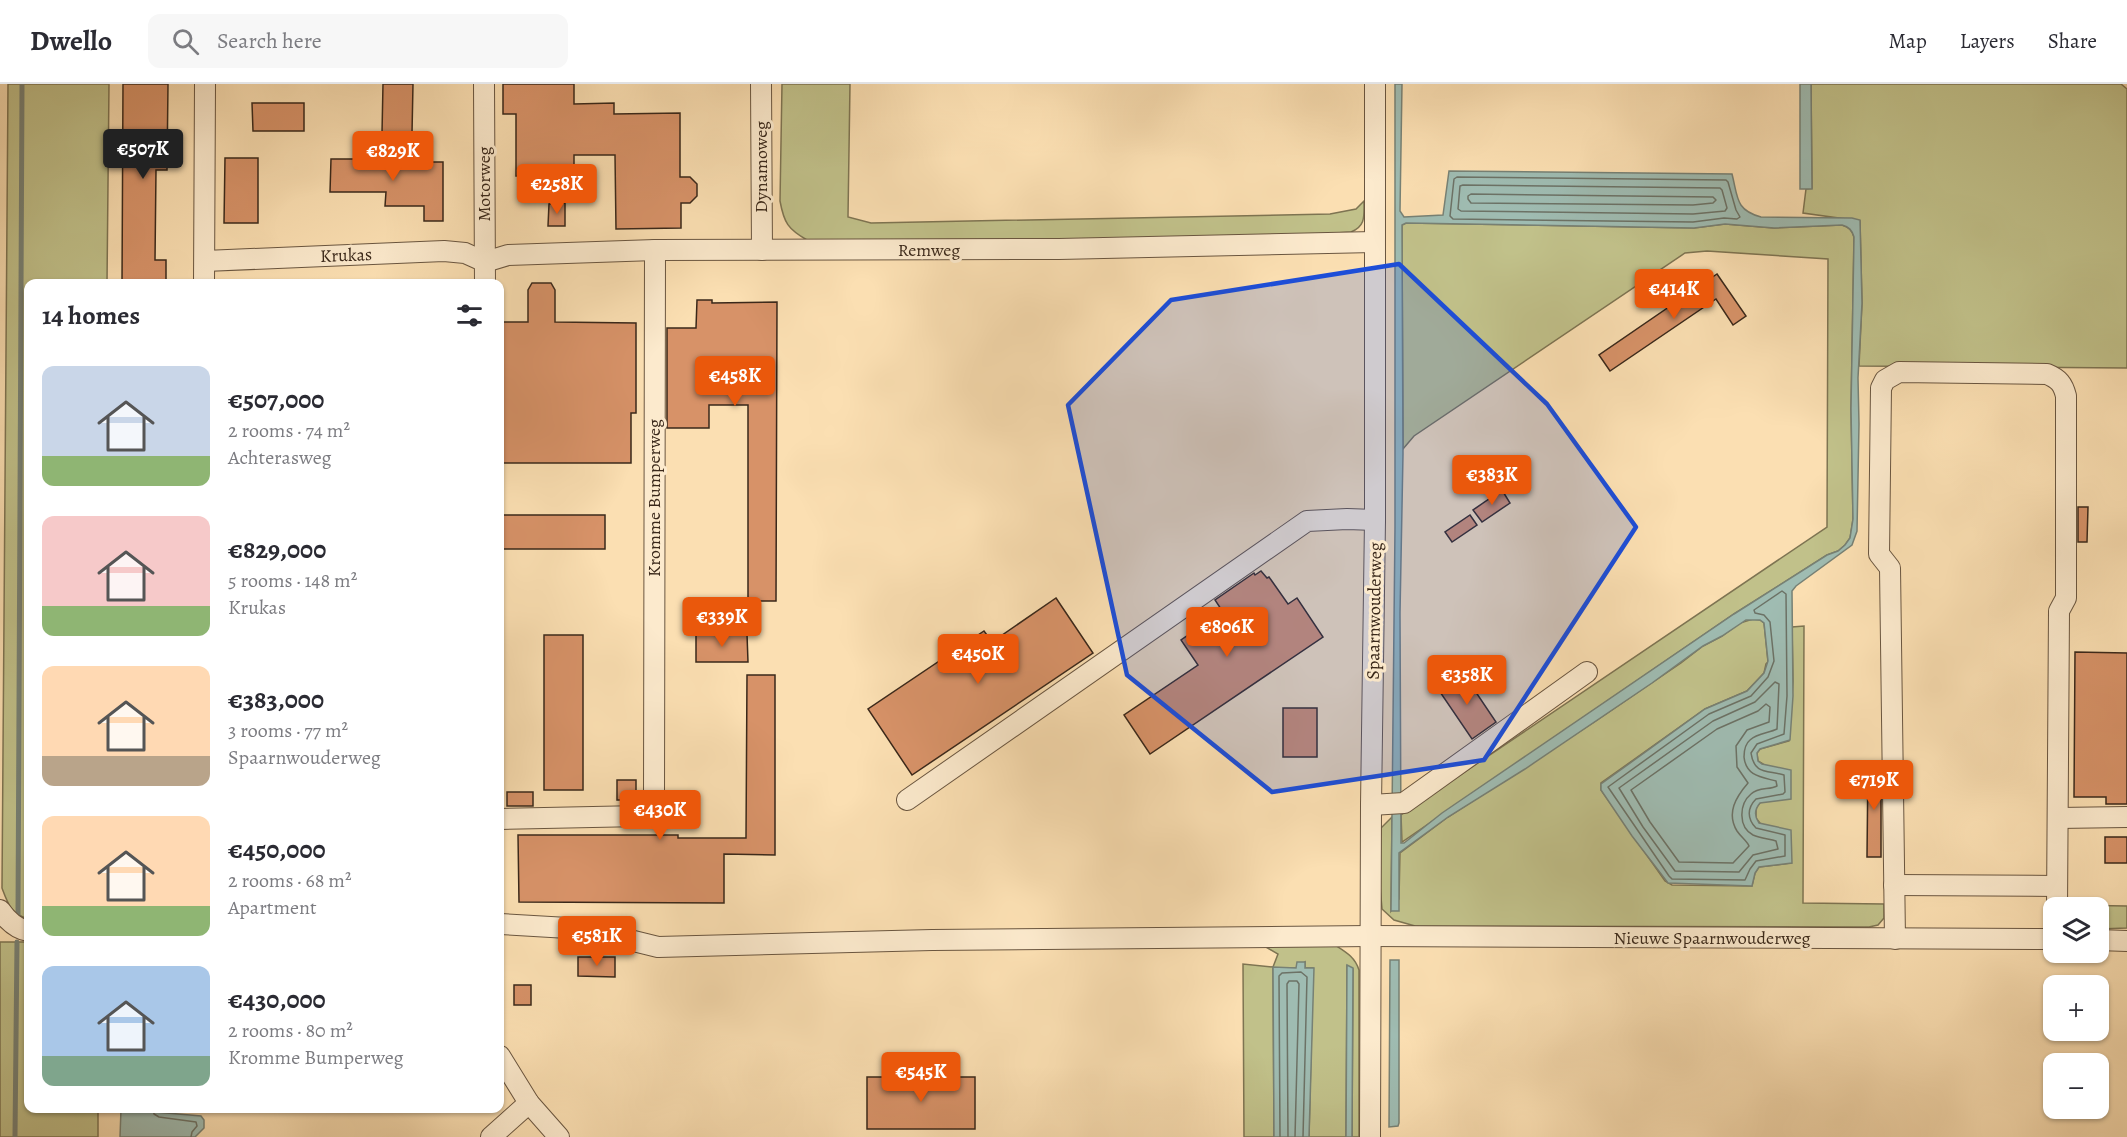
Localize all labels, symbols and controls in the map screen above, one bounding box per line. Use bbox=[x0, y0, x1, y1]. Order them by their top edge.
search box bbox=[148, 14, 568, 68]
text: Dwello bbox=[30, 22, 112, 60]
icon: search bbox=[169, 25, 202, 58]
text: Search here bbox=[217, 26, 322, 56]
text: Map bbox=[1888, 27, 1927, 55]
text: Layers bbox=[1960, 27, 2015, 55]
text: Share bbox=[2048, 27, 2097, 55]
street label: Dynamoweg bbox=[749, 121, 773, 213]
pin: €507K bbox=[101, 129, 185, 180]
pin: €829K bbox=[351, 131, 435, 182]
text: €507K bbox=[117, 135, 169, 162]
text: €829K bbox=[366, 137, 420, 164]
street label: Motorweg bbox=[472, 146, 496, 222]
pin: €258K bbox=[515, 164, 599, 215]
text: €258K bbox=[531, 170, 583, 197]
street label: Remweg bbox=[898, 238, 960, 262]
street label: Krukas bbox=[320, 242, 372, 268]
pin: €414K bbox=[1632, 269, 1716, 320]
text: €414K bbox=[1649, 275, 1699, 302]
text: 14 homes bbox=[42, 298, 140, 333]
icon: filters bbox=[453, 299, 486, 332]
pin: €458K bbox=[693, 356, 777, 407]
text: €458K bbox=[709, 362, 761, 389]
text: €507,000 bbox=[228, 382, 324, 417]
icon: home bbox=[90, 390, 162, 462]
text: 2 rooms · 74 m² bbox=[228, 417, 350, 444]
street label: Kromme Bumperweg bbox=[642, 419, 666, 577]
text: Achterasweg bbox=[228, 444, 331, 471]
pin: €383K bbox=[1450, 455, 1534, 506]
text: €383K bbox=[1466, 461, 1518, 488]
text: €829,000 bbox=[228, 532, 326, 567]
icon: home bbox=[90, 540, 162, 612]
street label: Spaarnwouderweg bbox=[1361, 542, 1387, 680]
text: 5 rooms · 148 m² bbox=[228, 567, 357, 594]
text: Krukas bbox=[228, 594, 286, 621]
pin: €339K bbox=[680, 597, 764, 648]
text: €339K bbox=[696, 603, 748, 630]
pin: €806K bbox=[1185, 607, 1269, 658]
text: €806K bbox=[1200, 613, 1254, 640]
pin: €450K bbox=[936, 634, 1020, 685]
text: €450K bbox=[952, 640, 1004, 667]
pin: €358K bbox=[1425, 655, 1509, 706]
text: €358K bbox=[1441, 661, 1493, 688]
text: €383,000 bbox=[228, 682, 324, 717]
icon: home bbox=[90, 690, 162, 762]
text: 3 rooms · 77 m² bbox=[228, 717, 348, 744]
text: Spaarnwouderweg bbox=[228, 744, 381, 771]
pin: €719K bbox=[1832, 760, 1916, 811]
text: €719K bbox=[1849, 766, 1899, 793]
pin: €430K bbox=[618, 790, 702, 841]
text: €430K bbox=[634, 796, 686, 823]
text: €450,000 bbox=[228, 832, 326, 867]
icon: home bbox=[90, 840, 162, 912]
text: 2 rooms · 68 m² bbox=[228, 867, 352, 894]
text: Apartment bbox=[228, 894, 317, 921]
map controls bbox=[2043, 897, 2109, 1119]
button: layers bbox=[2043, 897, 2109, 963]
pin: €581K bbox=[555, 916, 639, 967]
text: €581K bbox=[572, 922, 622, 949]
street label: Nieuwe Spaarnwouderweg bbox=[1613, 926, 1811, 950]
button: + bbox=[2043, 975, 2109, 1041]
text: €430,000 bbox=[228, 982, 326, 1017]
icon: home bbox=[90, 990, 162, 1062]
text: 2 rooms · 80 m² bbox=[228, 1017, 353, 1044]
text: Kromme Bumperweg bbox=[228, 1044, 404, 1071]
pin: €545K bbox=[879, 1052, 963, 1103]
button: − bbox=[2043, 1053, 2109, 1119]
text: €545K bbox=[895, 1058, 947, 1085]

